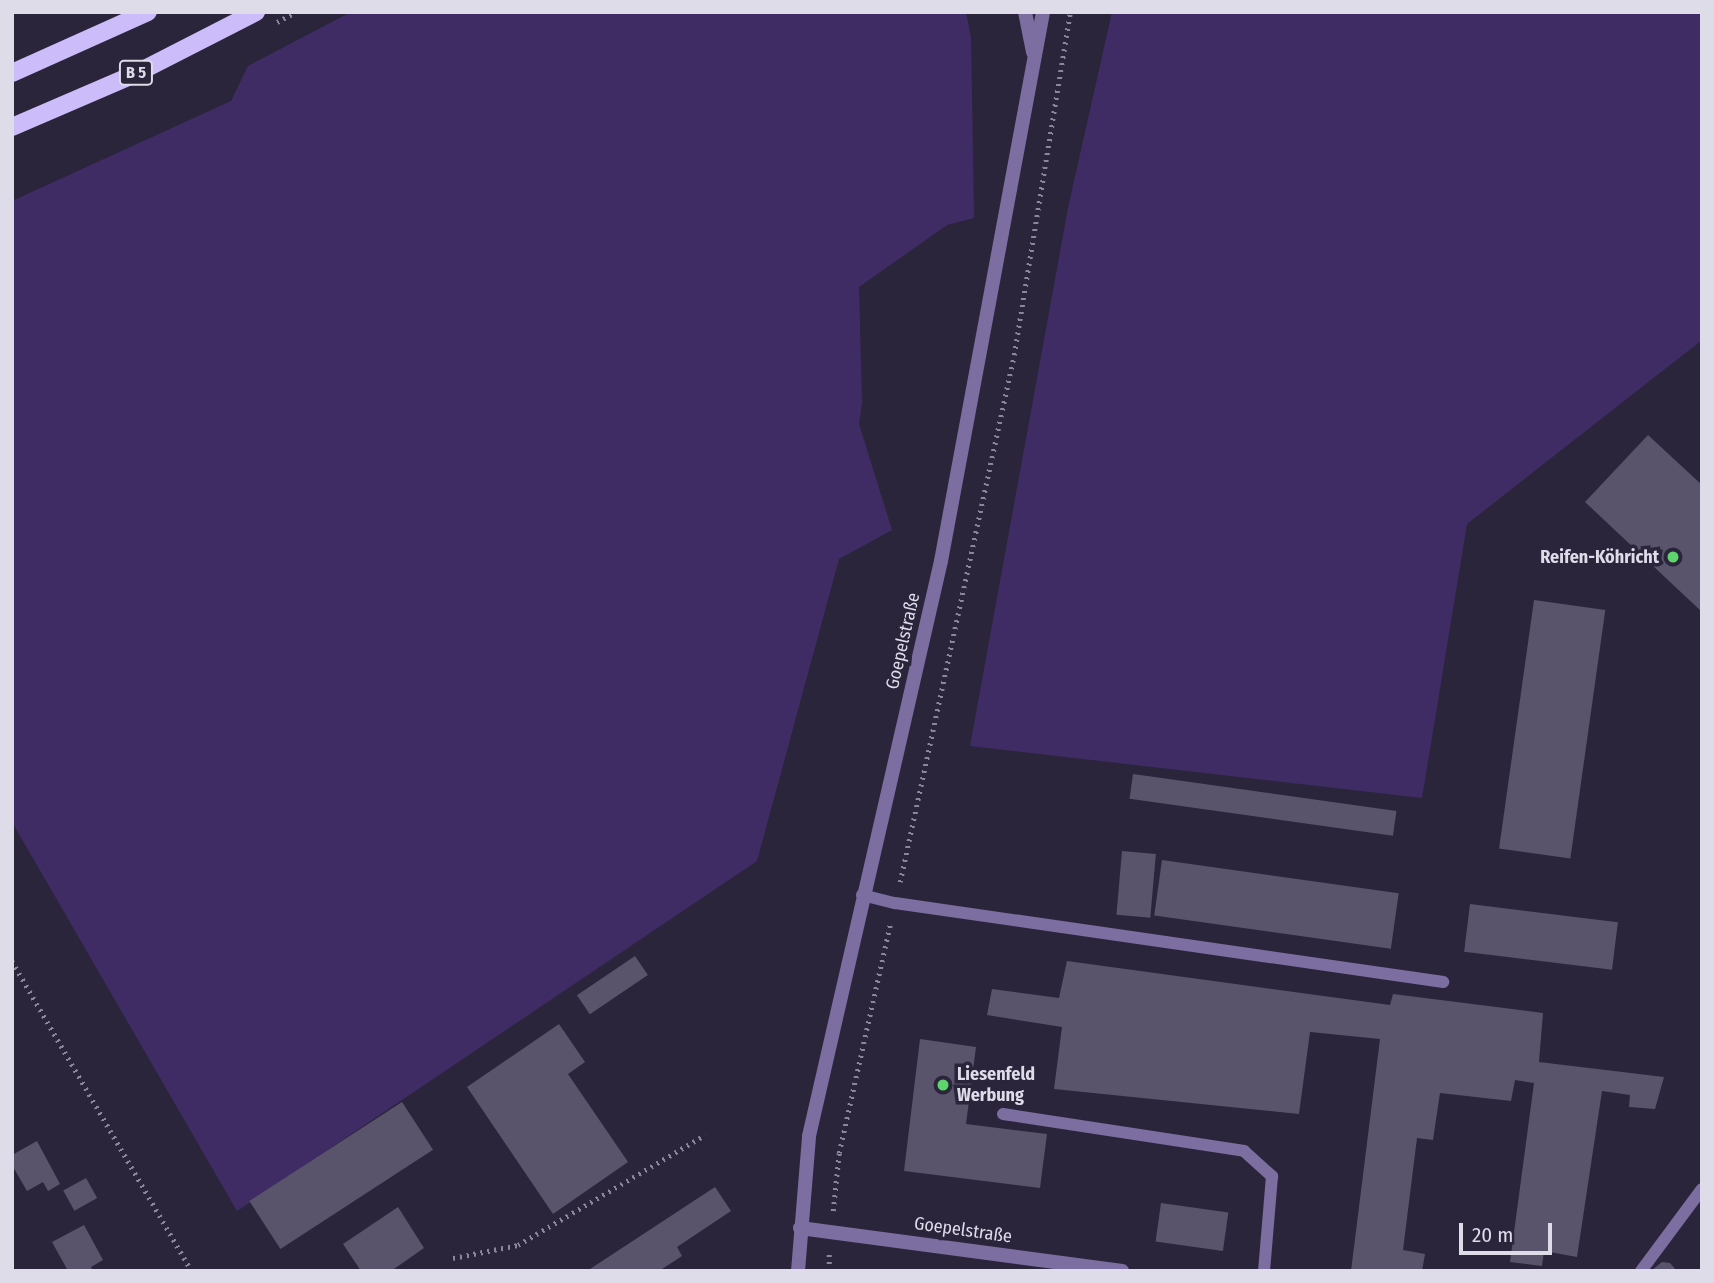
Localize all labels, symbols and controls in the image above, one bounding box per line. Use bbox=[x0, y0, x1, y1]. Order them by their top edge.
road number: B 5 bbox=[118, 60, 154, 86]
place label: Reifen-Köhricht bbox=[1540, 546, 1659, 568]
marker: Reifen-Köhricht bbox=[1665, 549, 1681, 565]
street label: Goepelstraße bbox=[881, 591, 925, 691]
place label: Liesenfeld Werbung bbox=[957, 1064, 1035, 1106]
marker: Liesenfeld Werbung bbox=[935, 1077, 951, 1093]
scale bar bbox=[1462, 1210, 1555, 1254]
street label: Goepelstraße bbox=[913, 1212, 1013, 1248]
text: 20 m bbox=[1472, 1222, 1513, 1248]

